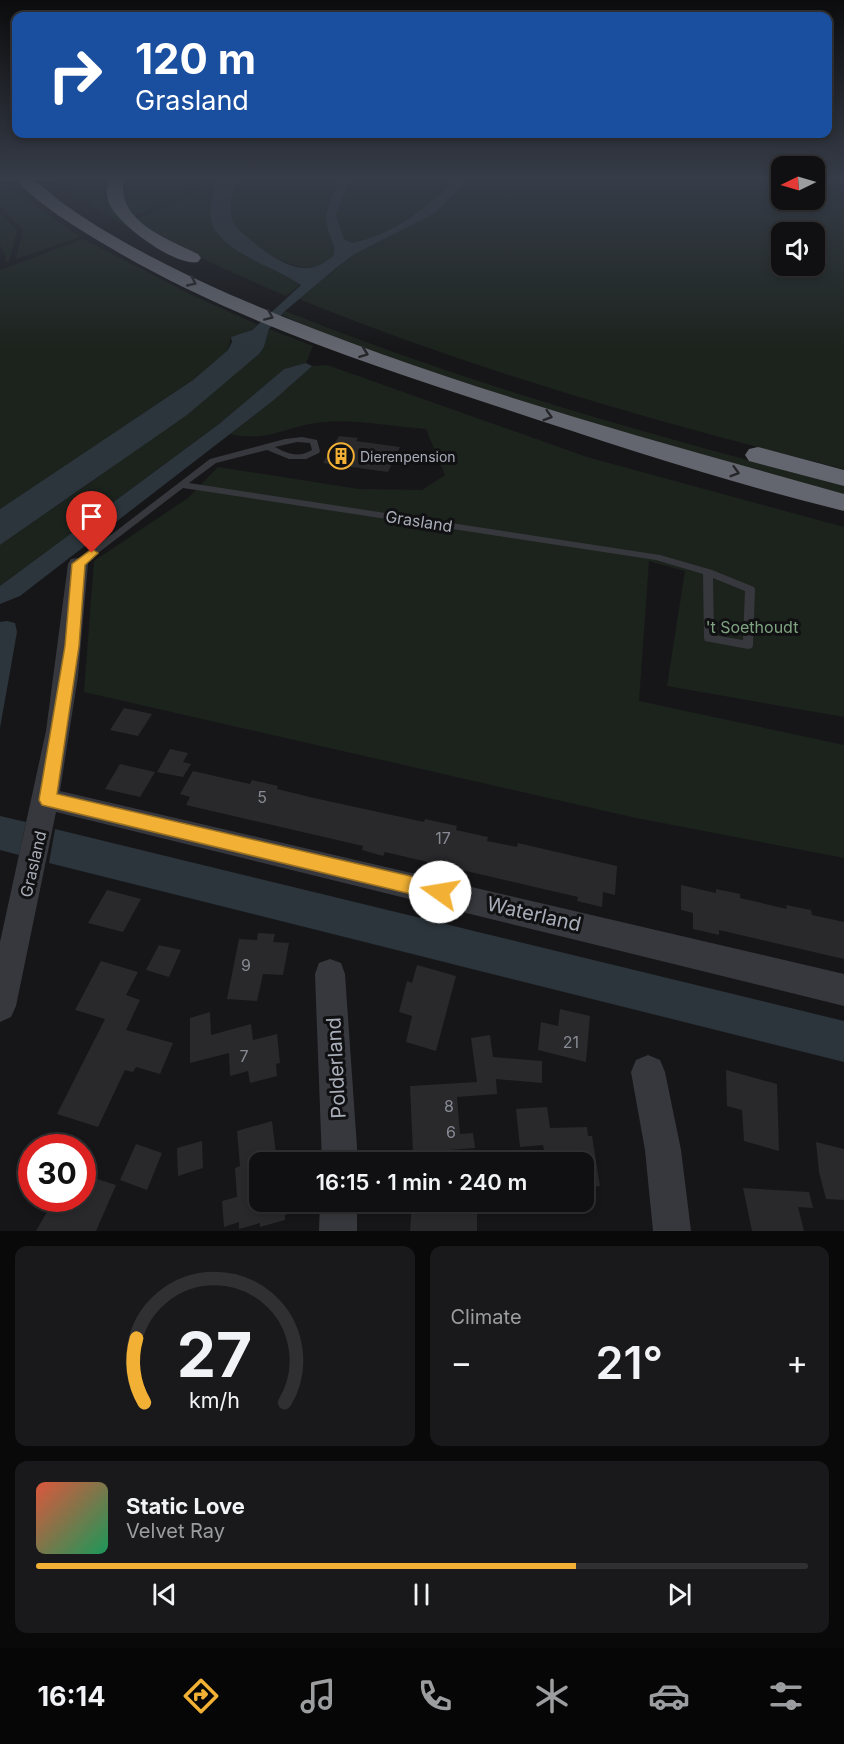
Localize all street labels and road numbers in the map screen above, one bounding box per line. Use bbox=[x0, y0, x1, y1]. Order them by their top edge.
street label: Grasland bbox=[384, 506, 454, 536]
street label: Grasland bbox=[16, 829, 50, 899]
street label: Waterland bbox=[485, 892, 583, 936]
street label: Polderland bbox=[321, 1017, 351, 1119]

